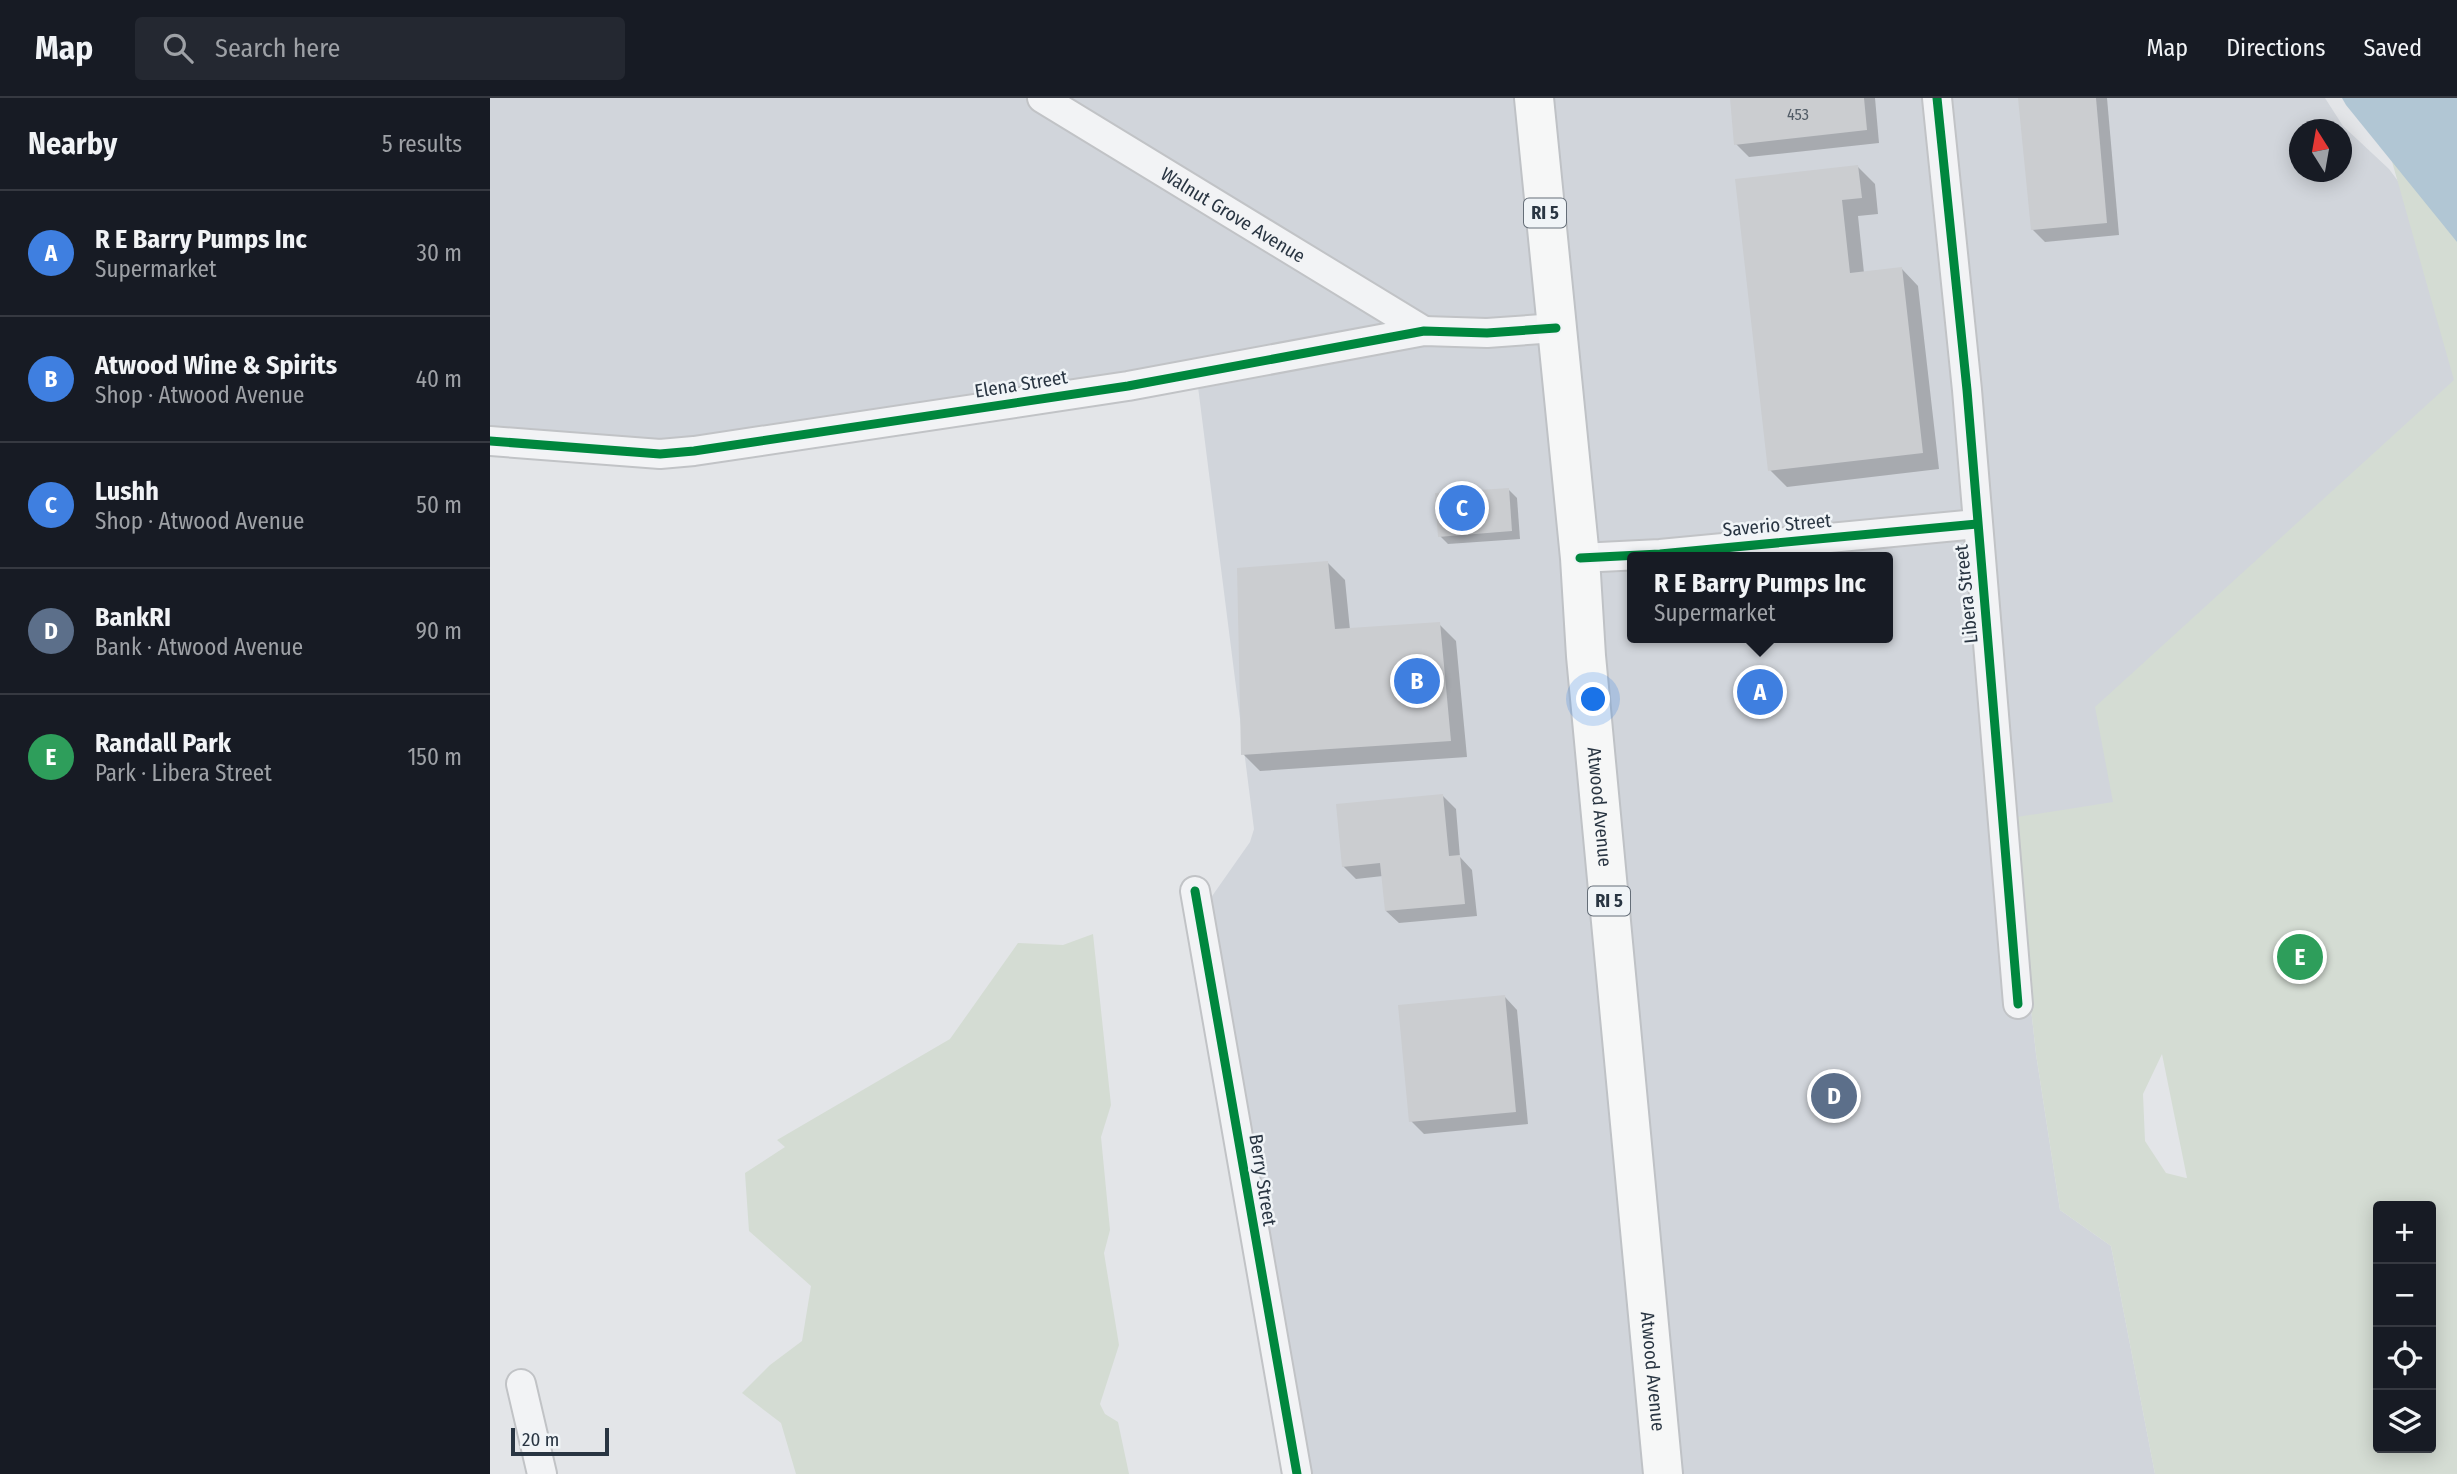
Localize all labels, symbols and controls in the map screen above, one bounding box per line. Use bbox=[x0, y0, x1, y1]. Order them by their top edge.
search box bbox=[135, 17, 625, 80]
text: Map bbox=[35, 28, 93, 68]
icon: search bbox=[159, 29, 197, 67]
text: Search here bbox=[215, 33, 340, 64]
text: Map bbox=[2147, 34, 2188, 62]
text: Directions bbox=[2226, 34, 2325, 62]
text: Saved bbox=[2363, 34, 2422, 62]
house number: 453 bbox=[1787, 105, 1809, 124]
north arrow bbox=[2289, 119, 2352, 182]
text: Nearby bbox=[28, 126, 117, 162]
text: 5 results bbox=[382, 130, 462, 158]
street label: Walnut Grove Avenue bbox=[1157, 162, 1310, 267]
road number: RI 5 bbox=[1524, 198, 1566, 228]
text: R E Barry Pumps Inc bbox=[95, 224, 307, 255]
text: A bbox=[45, 239, 57, 267]
text: 30 m bbox=[417, 239, 462, 267]
text: Supermarket bbox=[95, 255, 216, 283]
text: Atwood Wine & Spirits bbox=[95, 350, 337, 381]
text: B bbox=[45, 365, 57, 393]
text: 40 m bbox=[416, 365, 462, 393]
street label: Elena Street bbox=[973, 365, 1070, 403]
text: Shop · Atwood Avenue bbox=[95, 381, 304, 409]
text: Lushh bbox=[95, 476, 159, 507]
pin: C bbox=[1439, 482, 1485, 534]
text: C bbox=[45, 491, 57, 519]
text: 50 m bbox=[416, 491, 462, 519]
text: Shop · Atwood Avenue bbox=[95, 507, 304, 535]
street label: Saverio Street bbox=[1722, 509, 1833, 541]
street label: Libera Street bbox=[1949, 543, 1983, 645]
popup bbox=[1627, 552, 1893, 643]
text: R E Barry Pumps Inc bbox=[1654, 568, 1866, 599]
text: Supermarket bbox=[1654, 599, 1776, 627]
text: BankRI bbox=[95, 602, 171, 633]
text: D bbox=[44, 617, 58, 645]
text: 90 m bbox=[416, 617, 462, 645]
text: Bank · Atwood Avenue bbox=[95, 633, 303, 661]
pin: B bbox=[1394, 655, 1440, 707]
pin: A bbox=[1737, 666, 1783, 718]
your location bbox=[1576, 682, 1610, 716]
text: Randall Park bbox=[95, 728, 231, 759]
text: E bbox=[46, 743, 56, 771]
text: 150 m bbox=[407, 743, 462, 771]
street label: Atwood Avenue bbox=[1583, 746, 1617, 868]
text: Park · Libera Street bbox=[95, 759, 272, 787]
road number: RI 5 bbox=[1588, 886, 1630, 916]
pin: E bbox=[2277, 931, 2323, 983]
pin: D bbox=[1811, 1070, 1857, 1122]
street label: Berry Street bbox=[1244, 1132, 1282, 1228]
map controls bbox=[2373, 1201, 2436, 1453]
button: + bbox=[2373, 1201, 2436, 1264]
button: − bbox=[2373, 1264, 2436, 1327]
street label: Atwood Avenue bbox=[1636, 1310, 1670, 1432]
button: locate bbox=[2373, 1327, 2436, 1390]
button: layers bbox=[2373, 1390, 2436, 1453]
scale bar bbox=[511, 1425, 609, 1457]
text: 20 m bbox=[522, 1428, 559, 1451]

